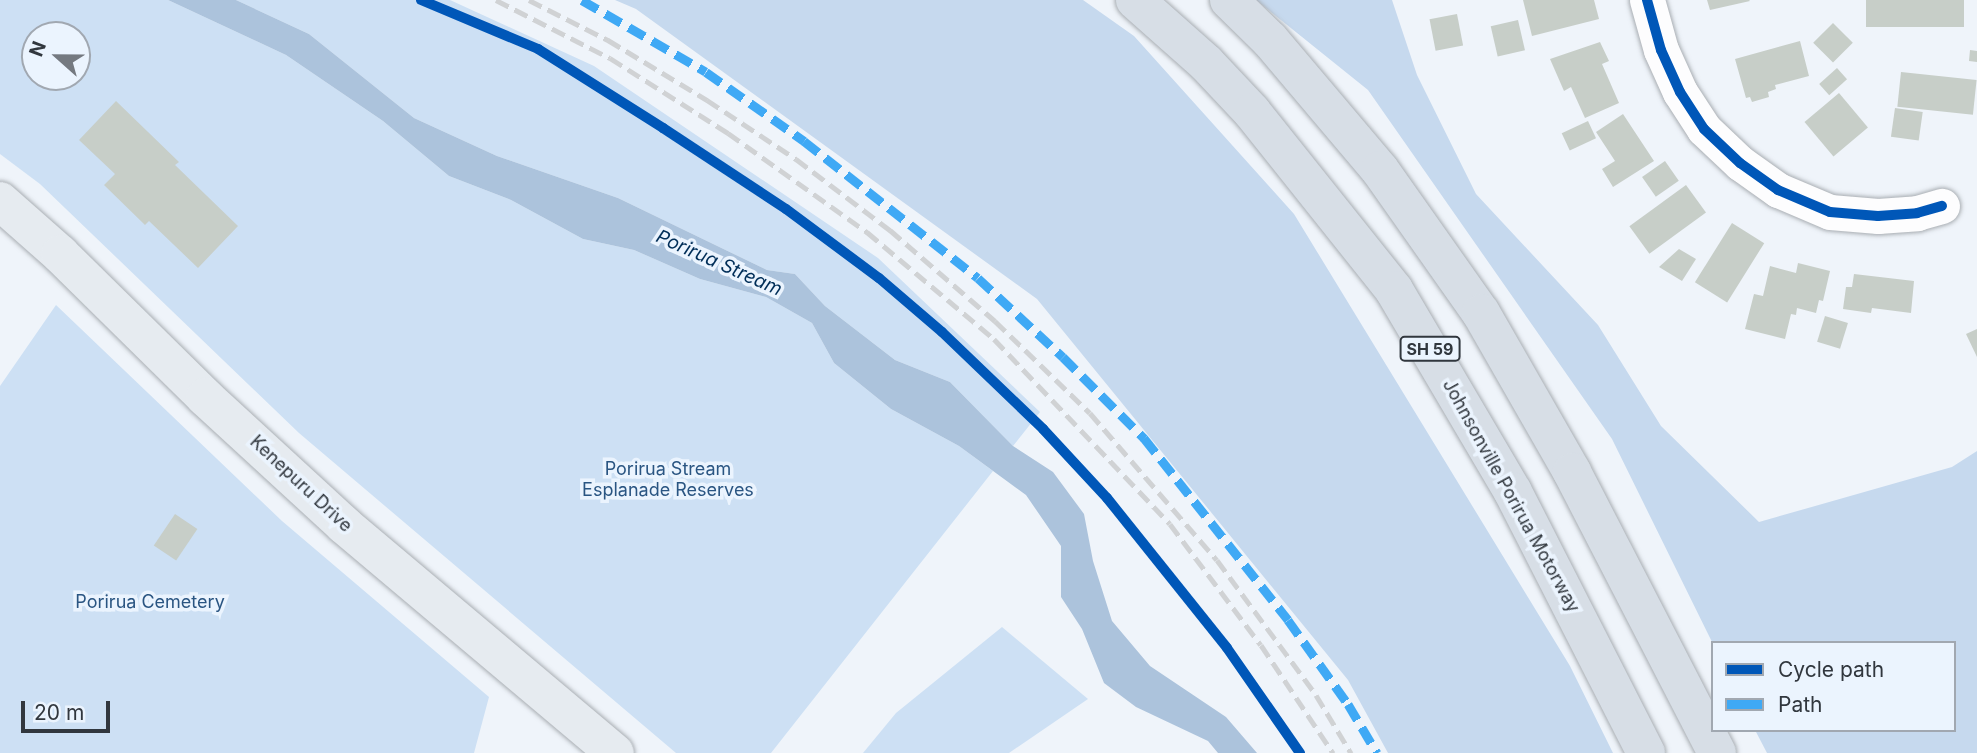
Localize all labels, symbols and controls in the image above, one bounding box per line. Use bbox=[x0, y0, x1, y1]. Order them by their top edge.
north arrow bbox=[21, 21, 91, 91]
text: N bbox=[24, 38, 51, 60]
water label: Porirua Stream bbox=[653, 225, 785, 301]
road number: SH 59 bbox=[1398, 336, 1462, 362]
street label: Johnsonville Porirua Motorway bbox=[1438, 376, 1584, 616]
street label: Kenepuru Drive bbox=[245, 431, 357, 537]
park label: Porirua Stream Esplanade Reserves bbox=[582, 459, 754, 502]
park label: Porirua Cemetery bbox=[75, 591, 225, 613]
legend bbox=[1711, 641, 1956, 732]
text: Cycle path bbox=[1778, 657, 1884, 682]
scale bar bbox=[24, 686, 114, 730]
text: Path bbox=[1778, 692, 1823, 717]
text: 20 m bbox=[34, 700, 84, 725]

